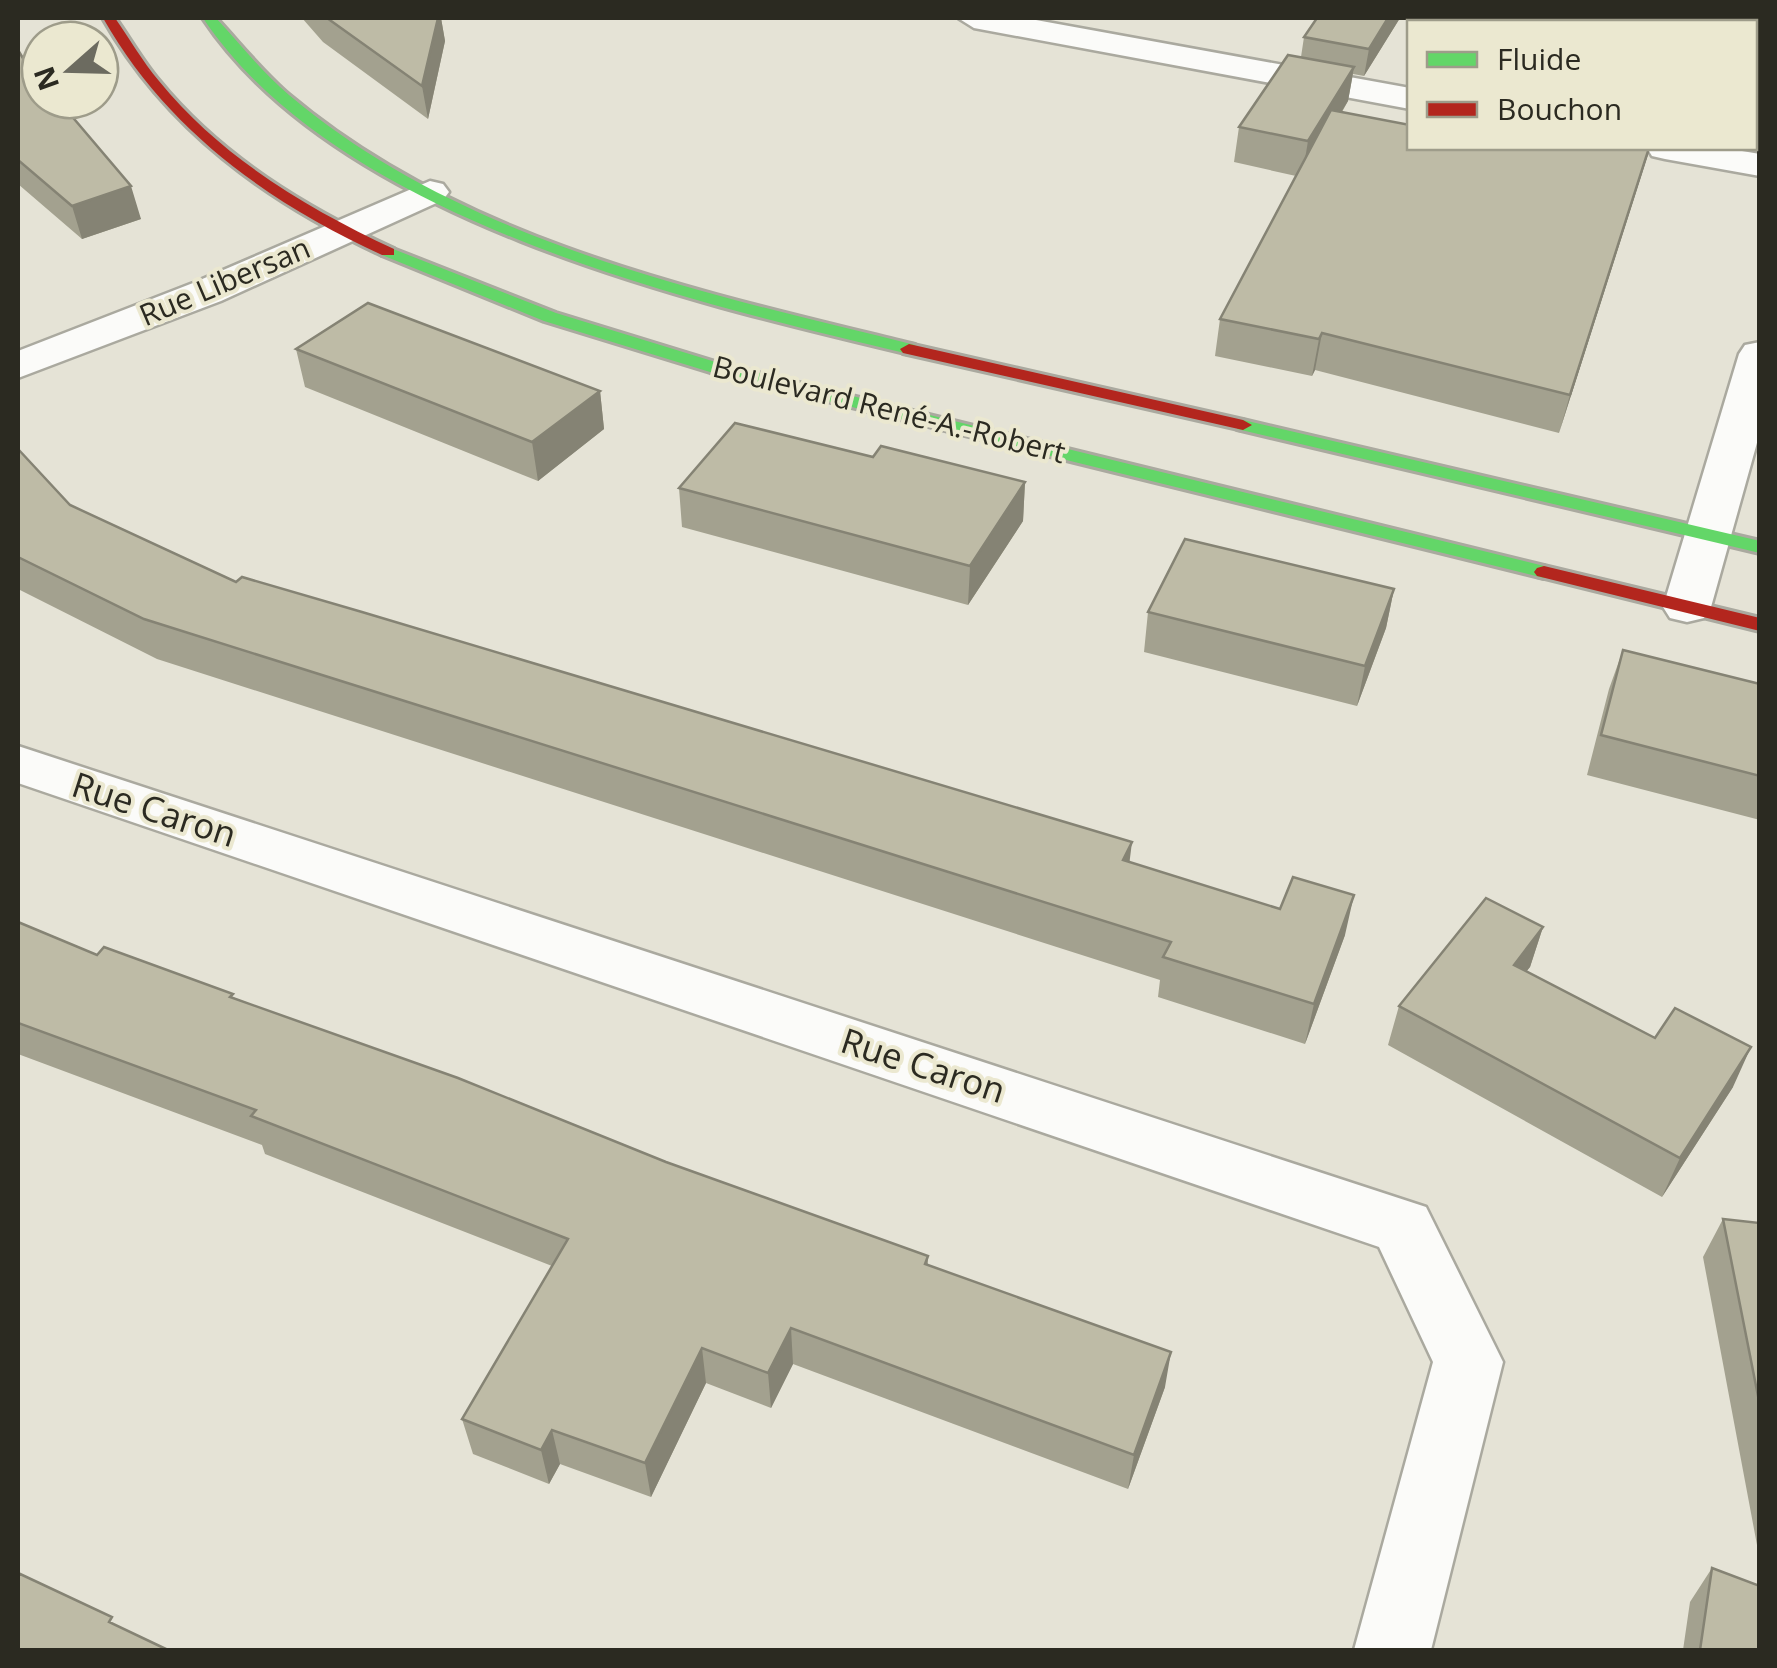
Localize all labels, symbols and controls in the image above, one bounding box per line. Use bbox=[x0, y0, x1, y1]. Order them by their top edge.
north arrow bbox=[20, 20, 120, 120]
legend bbox=[1407, 20, 1757, 150]
text: Fluide bbox=[1497, 38, 1581, 79]
text: N bbox=[24, 62, 67, 96]
text: Bouchon bbox=[1497, 88, 1622, 129]
street label: Rue Libersan bbox=[133, 226, 316, 335]
street label: Boulevard René-A.-Robert bbox=[709, 345, 1070, 472]
street label: Rue Caron bbox=[66, 760, 243, 857]
street label: Rue Caron bbox=[835, 1016, 1012, 1113]

